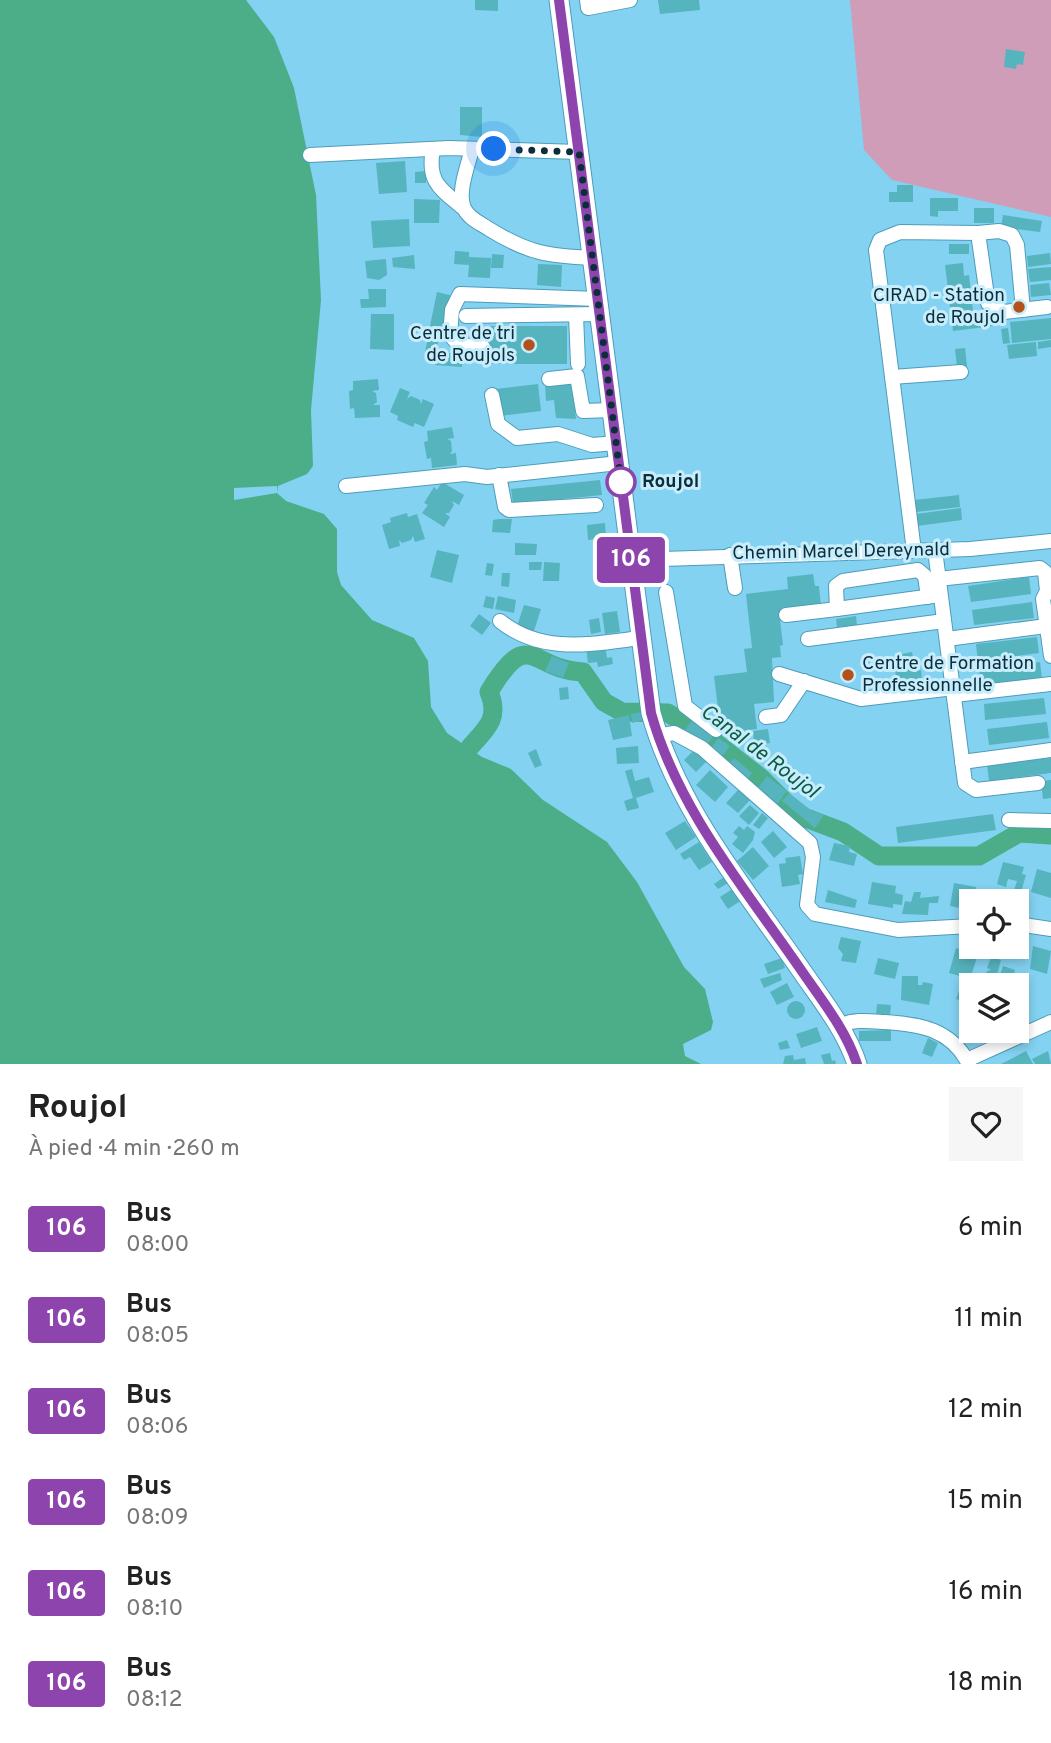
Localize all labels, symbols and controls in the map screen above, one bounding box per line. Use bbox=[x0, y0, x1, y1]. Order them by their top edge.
your location bbox=[476, 131, 511, 166]
place label: CIRAD - Station de Roujol bbox=[873, 284, 1005, 330]
marker: CIRAD - Station de Roujol bbox=[1011, 299, 1027, 315]
place label: Centre de tri de Roujols bbox=[410, 322, 515, 368]
marker: Centre de tri de Roujols bbox=[521, 337, 537, 353]
marker: Roujol bbox=[606, 467, 636, 497]
place label: Roujol bbox=[642, 470, 699, 494]
line badge: 106 bbox=[591, 537, 671, 583]
street label: Chemin Marcel Dereynald bbox=[732, 538, 950, 566]
text: 106 bbox=[611, 545, 651, 575]
place label: Centre de Formation Professionnelle bbox=[862, 652, 1034, 698]
marker: Centre de Formation Professionnelle bbox=[840, 667, 856, 683]
water label: Canal de Roujol bbox=[695, 699, 825, 806]
map controls bbox=[959, 889, 1029, 1043]
button: locate bbox=[959, 889, 1029, 959]
button: layers bbox=[959, 973, 1029, 1043]
button: heart bbox=[949, 1087, 1023, 1161]
text: Roujol bbox=[28, 1088, 127, 1130]
text: À pied · 4 min · 260 m bbox=[28, 1135, 240, 1164]
text: Bus bbox=[126, 1198, 172, 1231]
text: 6 min bbox=[958, 1212, 1023, 1245]
text: 106 bbox=[46, 1214, 87, 1244]
text: 08:00 bbox=[126, 1231, 189, 1260]
text: Bus bbox=[126, 1289, 172, 1322]
text: 11 min bbox=[954, 1303, 1023, 1336]
text: 106 bbox=[46, 1305, 87, 1335]
text: 08:05 bbox=[126, 1322, 189, 1351]
text: Bus bbox=[126, 1380, 172, 1413]
text: 12 min bbox=[948, 1394, 1023, 1427]
text: 106 bbox=[46, 1396, 87, 1426]
text: 08:06 bbox=[126, 1413, 189, 1442]
text: Bus bbox=[126, 1471, 172, 1504]
text: 15 min bbox=[948, 1485, 1023, 1518]
text: 106 bbox=[46, 1487, 87, 1517]
text: 08:09 bbox=[126, 1504, 189, 1533]
text: Bus bbox=[126, 1562, 172, 1595]
text: 16 min bbox=[948, 1576, 1023, 1609]
text: 106 bbox=[46, 1578, 87, 1608]
text: 08:10 bbox=[126, 1595, 183, 1624]
text: Bus bbox=[126, 1653, 172, 1686]
text: 18 min bbox=[948, 1667, 1023, 1700]
text: 106 bbox=[46, 1669, 87, 1699]
text: 08:12 bbox=[126, 1686, 183, 1715]

